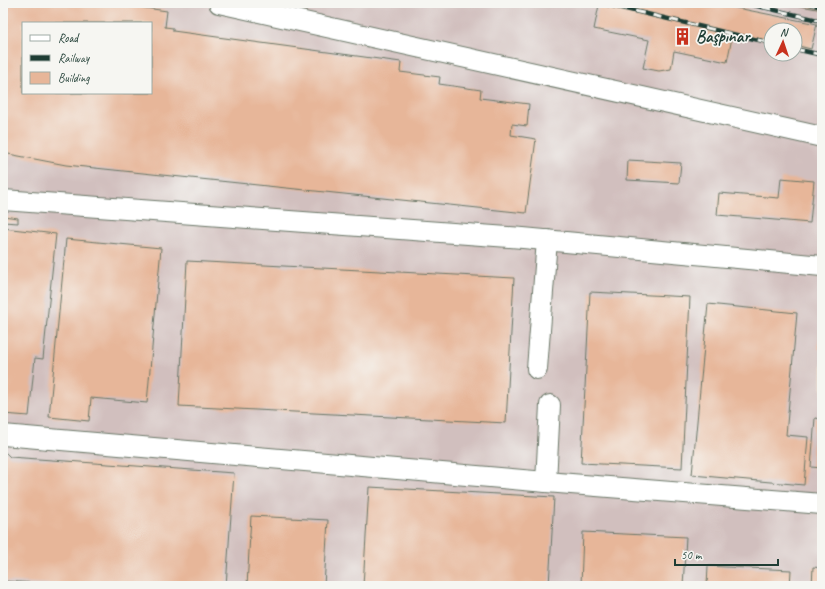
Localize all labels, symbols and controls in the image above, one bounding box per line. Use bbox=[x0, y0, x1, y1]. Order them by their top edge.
legend bbox=[22, 22, 152, 94]
north arrow bbox=[763, 22, 803, 62]
text: N bbox=[780, 25, 789, 39]
building icon: Başpınar bbox=[673, 26, 693, 46]
place label: Başpınar bbox=[696, 26, 751, 47]
text: Road bbox=[58, 30, 80, 46]
text: Railway bbox=[58, 50, 90, 66]
text: Building bbox=[58, 70, 90, 86]
scale bar bbox=[675, 541, 778, 567]
text: 50 m bbox=[681, 547, 703, 563]

